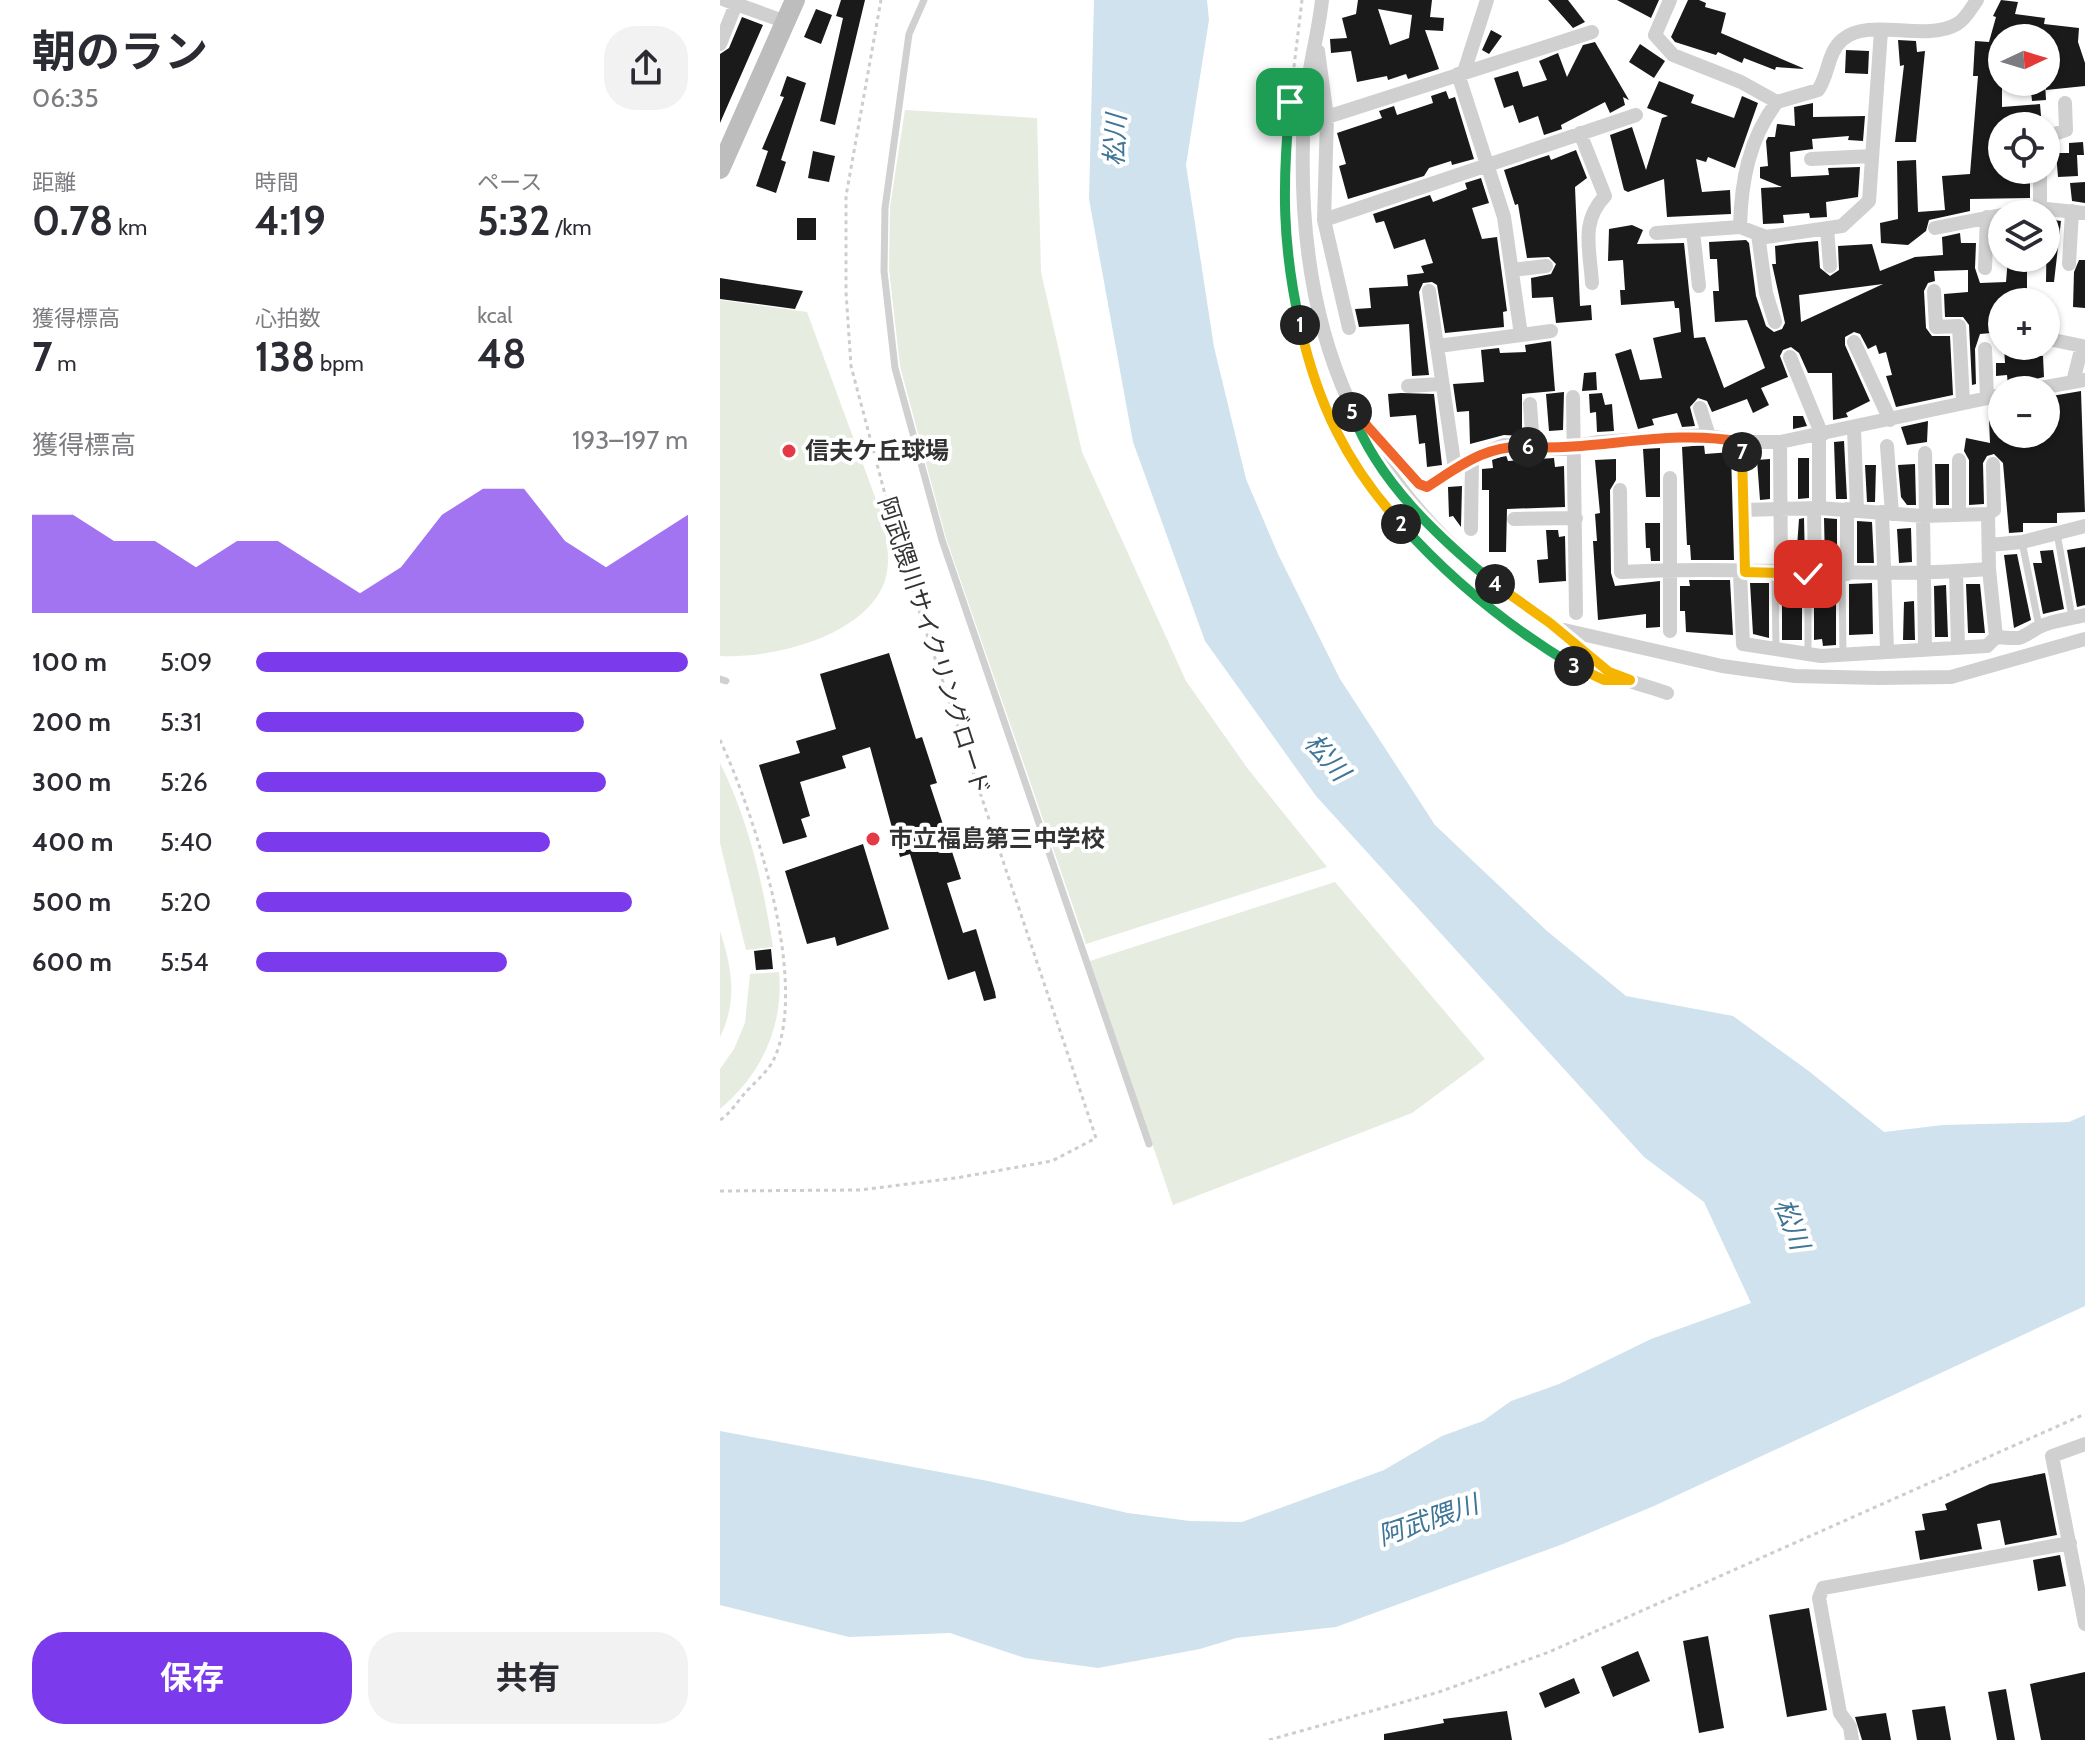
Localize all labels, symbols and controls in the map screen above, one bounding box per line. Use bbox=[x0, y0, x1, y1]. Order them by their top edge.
north arrow bbox=[1988, 24, 2060, 96]
map controls bbox=[1988, 24, 2060, 448]
text: 朝のラン bbox=[32, 25, 208, 78]
button: share bbox=[604, 26, 688, 110]
pin bbox=[1256, 68, 1324, 136]
icon: arrive bbox=[1268, 80, 1312, 124]
text: 06:35 bbox=[32, 82, 98, 114]
water label: 松川 bbox=[1098, 110, 1132, 167]
button: locate bbox=[1988, 112, 2060, 184]
text: 距離 bbox=[32, 169, 76, 196]
text: 時間 bbox=[255, 169, 299, 196]
text: ペース bbox=[477, 169, 542, 196]
text: 0.78 bbox=[32, 196, 113, 245]
text: 4:19 bbox=[255, 196, 326, 245]
text: 5:32 bbox=[477, 196, 550, 245]
button: layers bbox=[1988, 200, 2060, 272]
text: km bbox=[113, 214, 147, 241]
text: /km bbox=[550, 214, 592, 241]
button: + bbox=[1988, 288, 2060, 360]
text: kcal bbox=[477, 302, 512, 329]
text: 獲得標高 bbox=[32, 305, 120, 332]
text: 心拍数 bbox=[255, 305, 321, 332]
pin: 1 bbox=[1280, 305, 1320, 345]
text: 1 bbox=[1296, 311, 1304, 338]
text: 48 bbox=[477, 329, 526, 378]
text: 7 bbox=[32, 332, 52, 381]
text: 138 bbox=[255, 332, 315, 381]
text: m bbox=[52, 350, 77, 377]
text: bpm bbox=[315, 350, 364, 377]
button: − bbox=[1988, 376, 2060, 448]
pin: 5 bbox=[1332, 392, 1372, 432]
text: 5 bbox=[1346, 398, 1358, 425]
text: 193–197 m bbox=[572, 424, 688, 456]
pin: 6 bbox=[1508, 427, 1548, 467]
text: 獲得標高 bbox=[32, 429, 136, 461]
pin: 7 bbox=[1722, 432, 1762, 472]
text: 6 bbox=[1522, 433, 1534, 460]
place label: 信夫ケ丘球場 bbox=[805, 436, 949, 465]
text: 7 bbox=[1736, 438, 1748, 465]
marker: 信夫ケ丘球場 bbox=[780, 442, 798, 460]
street label: 阿武隈川サイクリングロード bbox=[873, 493, 996, 798]
pin: 2 bbox=[1381, 504, 1421, 544]
text: 2 bbox=[1395, 510, 1407, 537]
pin bbox=[1774, 540, 1842, 608]
icon: check bbox=[1786, 552, 1830, 596]
pin: 4 bbox=[1475, 564, 1515, 604]
text: 4 bbox=[1488, 570, 1502, 597]
text: 100 m bbox=[32, 646, 107, 678]
text: 5:09 bbox=[160, 646, 212, 678]
pin: 3 bbox=[1554, 646, 1594, 686]
text: 3 bbox=[1568, 652, 1580, 679]
text: 200 m bbox=[32, 706, 111, 738]
text: 5:31 bbox=[160, 706, 202, 738]
water label: 松川 bbox=[1298, 727, 1358, 789]
text: 300 m bbox=[32, 766, 111, 798]
text: 5:26 bbox=[160, 766, 208, 798]
place label: 市立福島第三中学校 bbox=[889, 824, 1105, 853]
text: 400 m bbox=[32, 826, 113, 858]
text: 5:40 bbox=[160, 826, 213, 858]
marker: 市立福島第三中学校 bbox=[864, 830, 882, 848]
text: 500 m bbox=[32, 886, 111, 918]
text: 5:20 bbox=[160, 886, 211, 918]
text: 600 m bbox=[32, 946, 112, 978]
text: 5:54 bbox=[160, 946, 209, 978]
water label: 松川 bbox=[1768, 1194, 1817, 1257]
water label: 阿武隈川 bbox=[1374, 1487, 1485, 1552]
button: 保存 bbox=[32, 1632, 352, 1724]
button: 共有 bbox=[368, 1632, 688, 1724]

